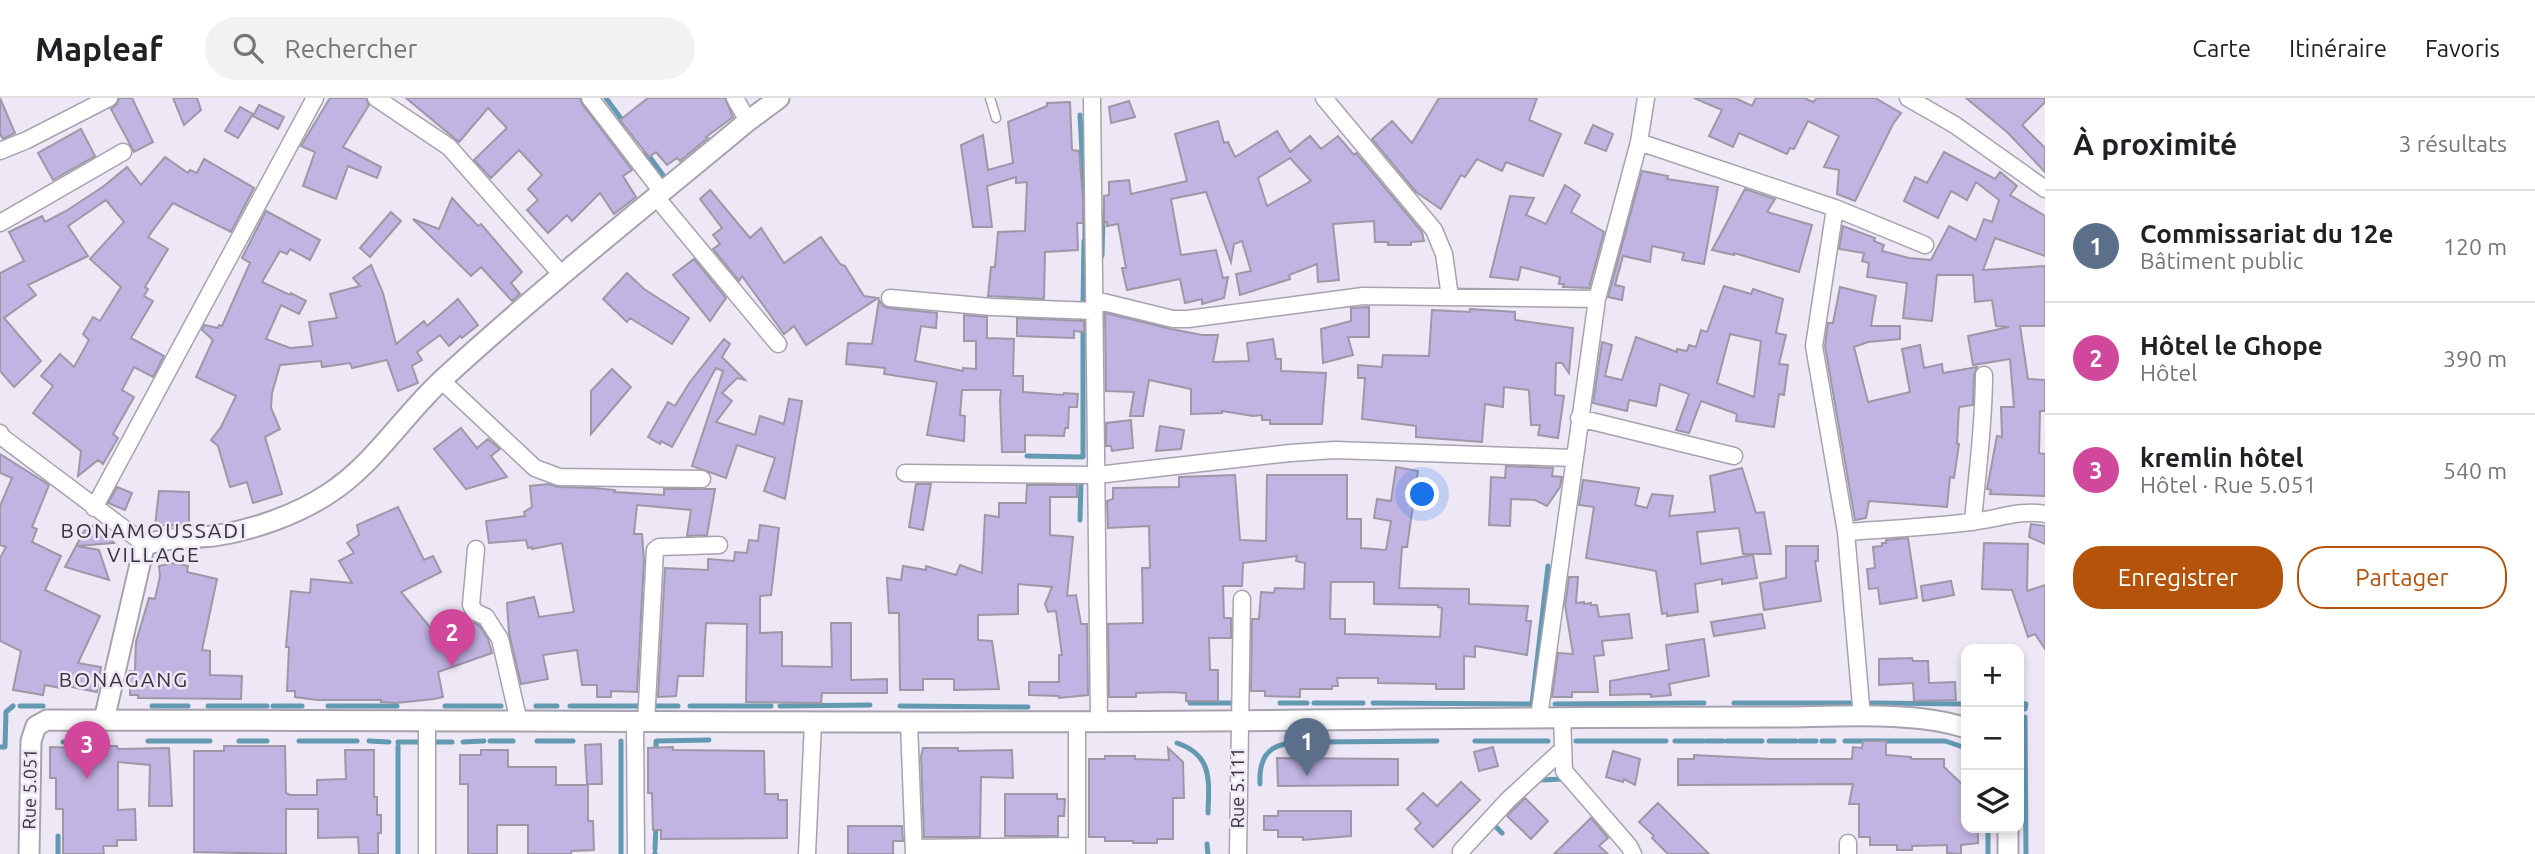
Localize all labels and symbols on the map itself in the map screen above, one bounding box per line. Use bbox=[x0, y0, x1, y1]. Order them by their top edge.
your location bbox=[1405, 477, 1439, 511]
district label: BONAMOUSSADI VILLAGE bbox=[60, 518, 248, 566]
pin: 2 bbox=[429, 609, 475, 667]
district label: BONAGANG bbox=[59, 667, 189, 691]
pin: 1 bbox=[1284, 718, 1330, 776]
pin: 3 bbox=[64, 721, 110, 779]
street label: Rue 5.111 bbox=[1227, 748, 1247, 828]
street label: Rue 5.051 bbox=[18, 749, 40, 829]

